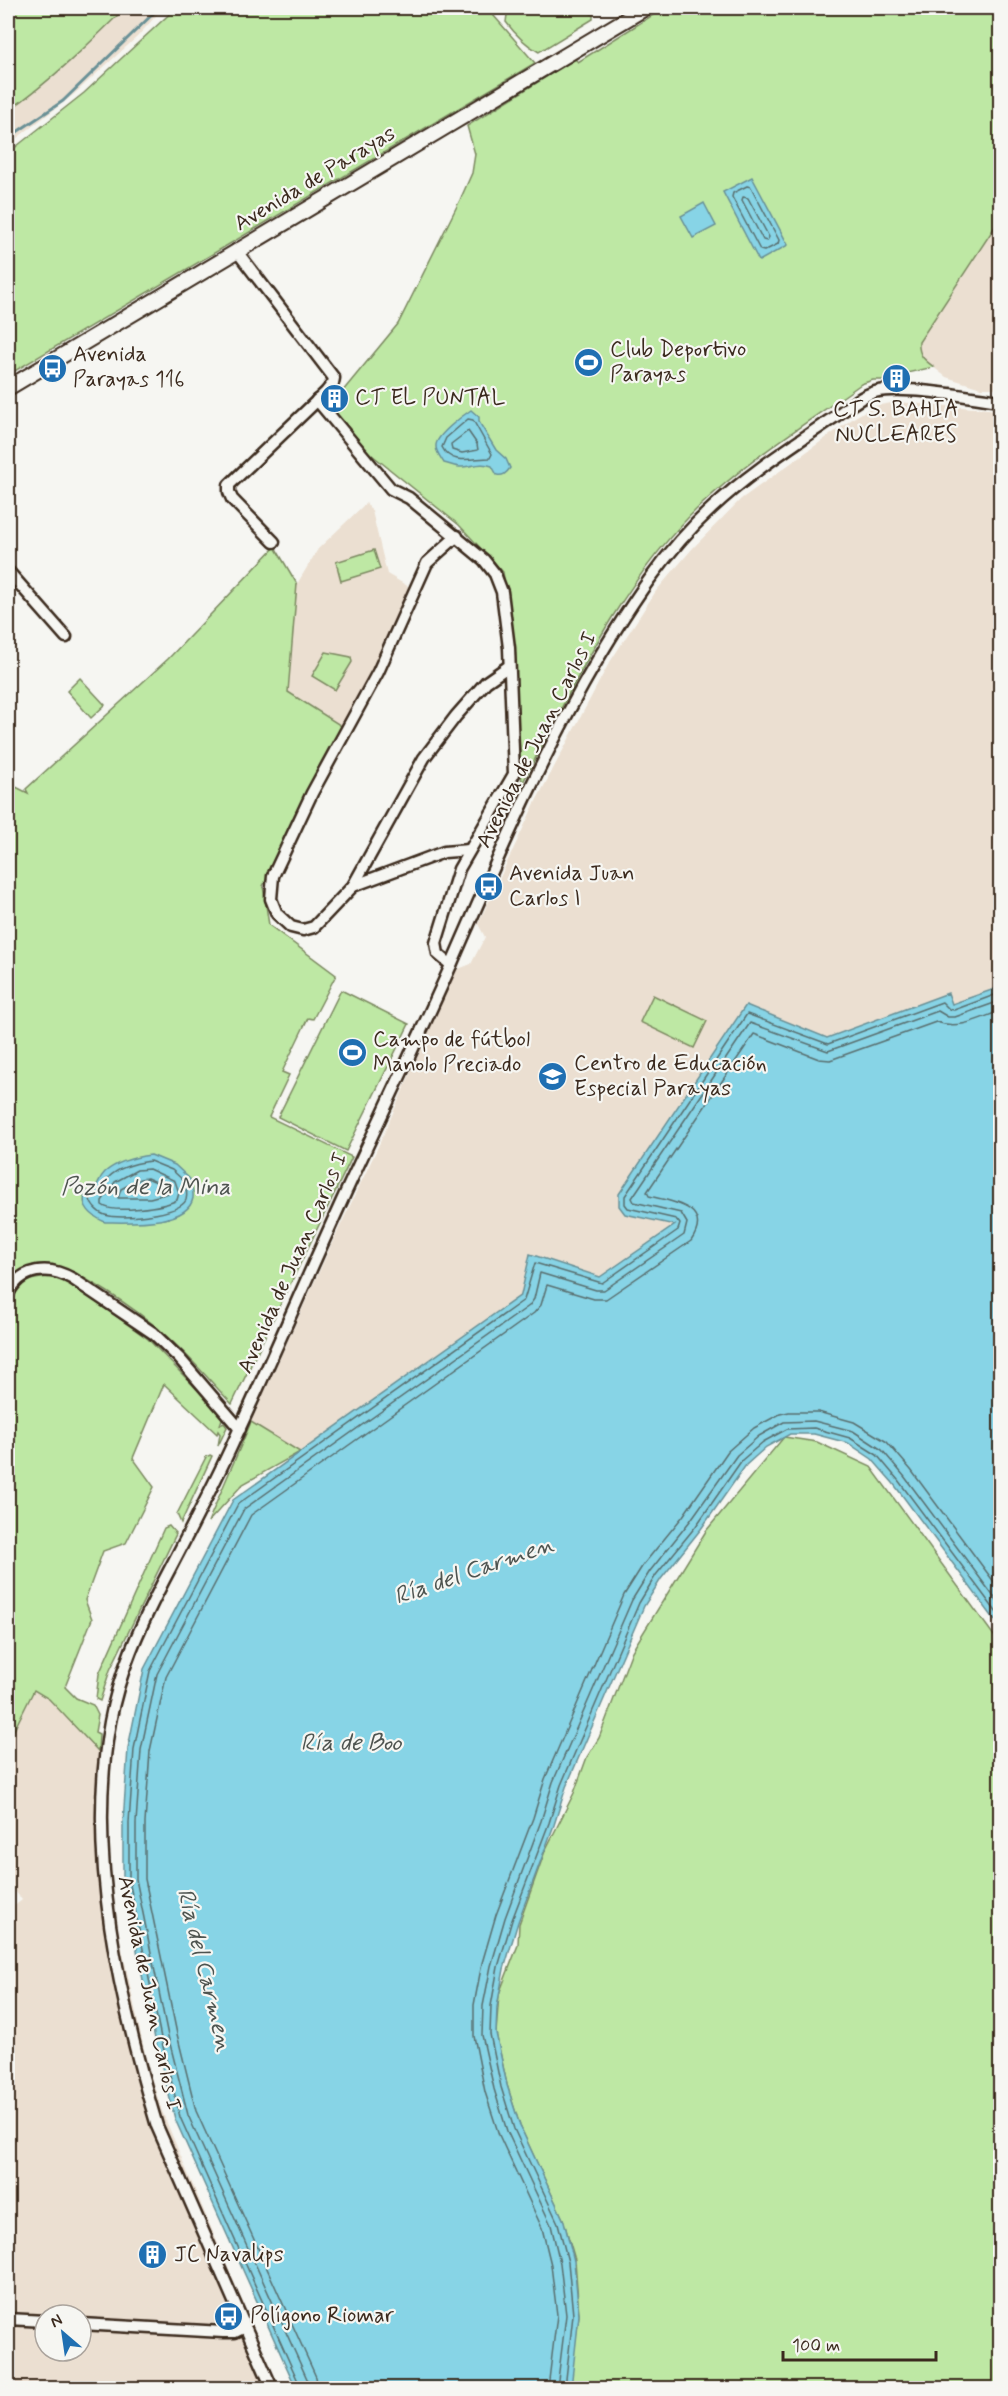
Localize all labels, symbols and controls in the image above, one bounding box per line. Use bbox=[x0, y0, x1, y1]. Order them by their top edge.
street label: Avenida de Parayas bbox=[229, 120, 401, 238]
place label: Club Deportivo Parayas bbox=[610, 336, 746, 389]
place label: Avenida Parayas 116 bbox=[73, 341, 185, 394]
sports icon: Club Deportivo Parayas bbox=[573, 347, 605, 379]
bus stop icon: Avenida Parayas 116 bbox=[36, 352, 68, 384]
building icon: CT S. BAHIA NUCLEARES bbox=[880, 362, 912, 394]
building icon: CT EL PUNTAL bbox=[318, 382, 350, 414]
place label: CT EL PUNTAL bbox=[355, 384, 505, 412]
place label: CT S. BAHIA NUCLEARES bbox=[833, 396, 959, 449]
street label: Avenida de Juan Carlos I bbox=[470, 627, 604, 853]
place label: Avenida Juan Carlos I bbox=[509, 860, 635, 913]
bus stop icon: Avenida Juan Carlos I bbox=[472, 871, 504, 903]
place label: Campo de fútbol Manolo Preciado bbox=[373, 1026, 530, 1079]
sports icon: Campo de fútbol Manolo Preciado bbox=[336, 1037, 368, 1069]
place label: Centro de Educación Especial Parayas bbox=[574, 1050, 767, 1103]
school or university icon: Centro de Educación Especial Parayas bbox=[537, 1061, 569, 1093]
street label: Avenida de Juan Carlos I bbox=[232, 1148, 354, 1378]
water label: Pozón de la Mina bbox=[61, 1172, 231, 1203]
water label: Ría del Carmen bbox=[390, 1529, 558, 1613]
water label: Ría de Boo bbox=[300, 1728, 402, 1759]
street label: Avenida de Juan Carlos I bbox=[110, 1873, 188, 2113]
water label: Ría del Carmen bbox=[169, 1885, 239, 2055]
building icon: JC Navalips bbox=[137, 2239, 169, 2271]
place label: JC Navalips bbox=[174, 2241, 284, 2269]
bus stop icon: Polígono Riomar bbox=[213, 2300, 245, 2332]
place label: Polígono Riomar bbox=[250, 2302, 395, 2331]
north arrow bbox=[33, 2303, 93, 2363]
text: N bbox=[47, 2309, 66, 2333]
scale bar bbox=[783, 2324, 936, 2362]
text: 100 m bbox=[792, 2334, 840, 2358]

